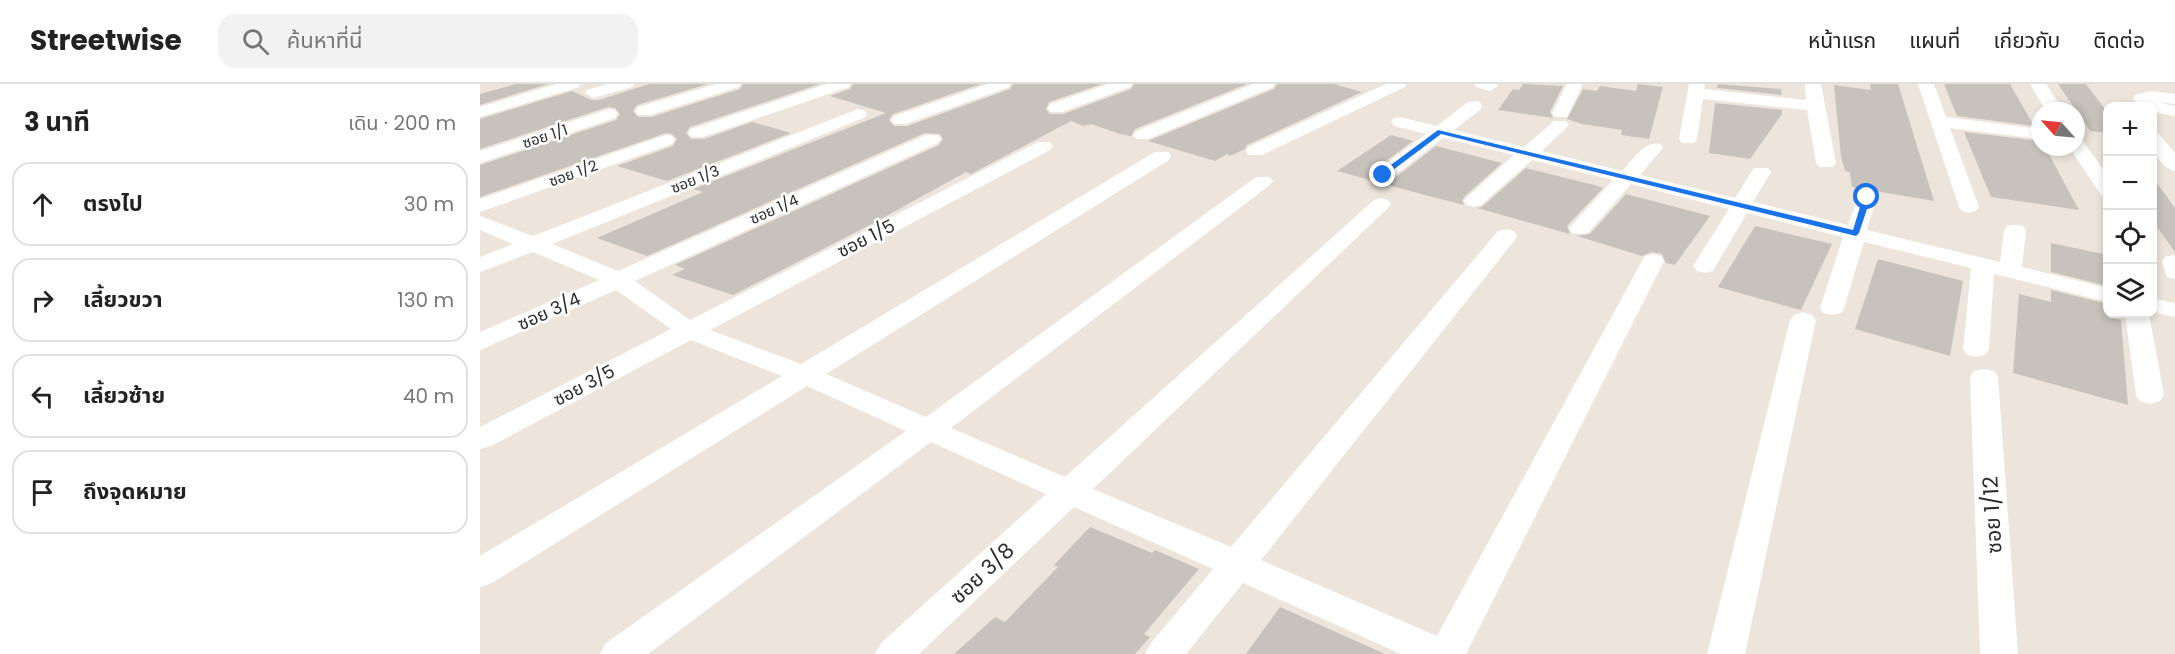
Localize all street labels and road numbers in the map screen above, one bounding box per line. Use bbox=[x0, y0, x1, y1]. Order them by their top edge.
street label: ซอย 1/1 bbox=[520, 119, 570, 153]
street label: ซอย 1/2 bbox=[546, 155, 600, 191]
street label: ซอย 1/3 bbox=[668, 160, 722, 198]
street label: ซอย 1/4 bbox=[746, 189, 802, 229]
street label: ซอย 1/5 bbox=[833, 213, 899, 263]
street label: ซอย 3/4 bbox=[514, 286, 584, 336]
street label: ซอย 3/5 bbox=[549, 358, 619, 412]
street label: ซอย 1/12 bbox=[1975, 476, 2009, 554]
street label: ซอย 3/8 bbox=[944, 536, 1020, 610]

